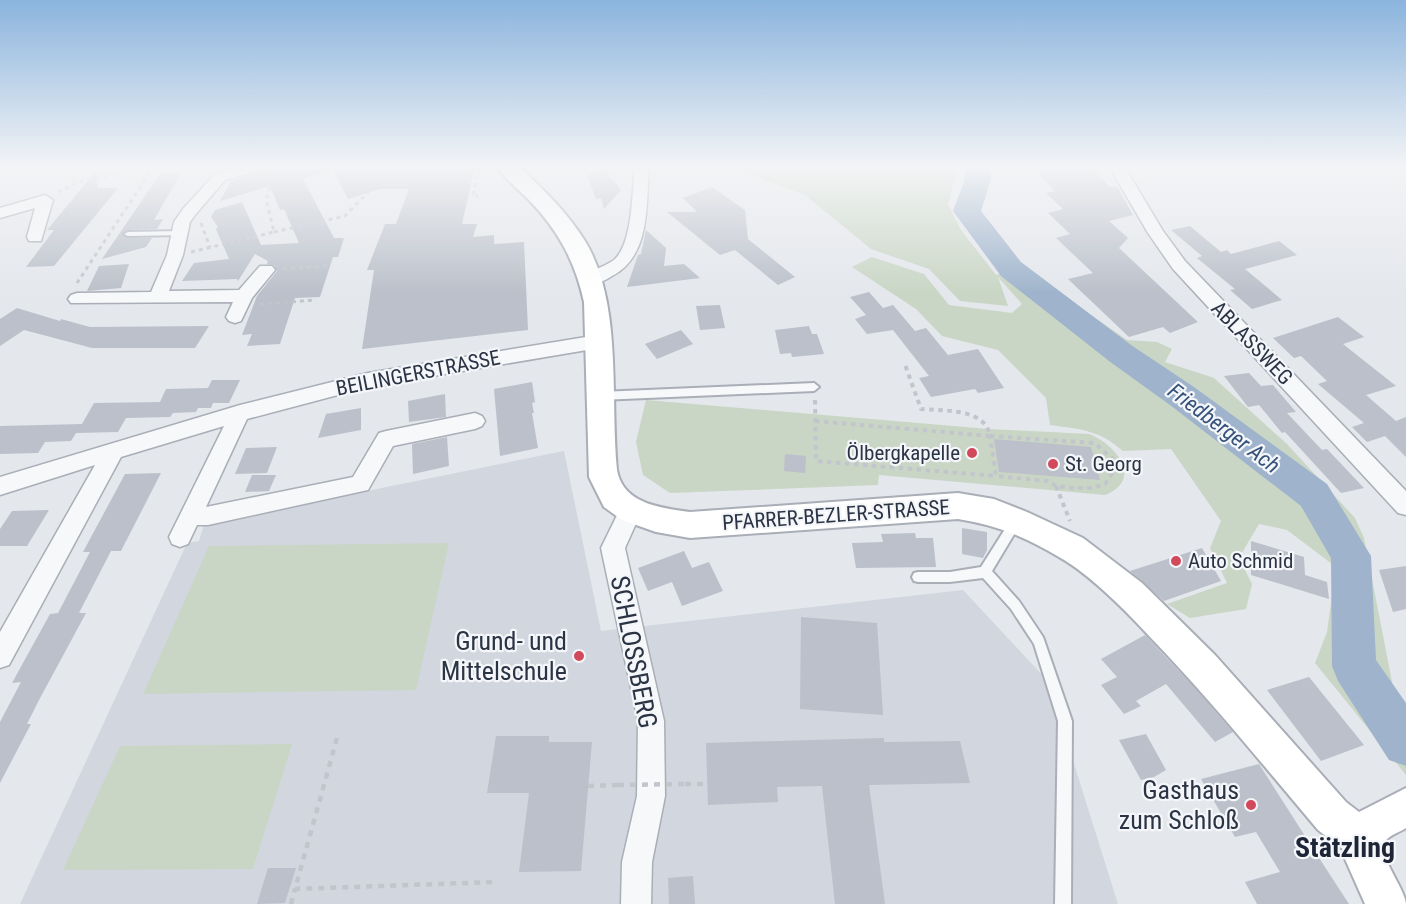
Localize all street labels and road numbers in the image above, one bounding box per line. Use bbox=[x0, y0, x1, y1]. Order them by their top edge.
street label: ABLASSWEG bbox=[1206, 296, 1298, 390]
street label: BEILINGERSTRASSE bbox=[334, 345, 502, 401]
street label: PFARRER-BEZLER-STRASSE bbox=[721, 495, 951, 535]
street label: SCHLOSSBERG bbox=[605, 573, 663, 731]

